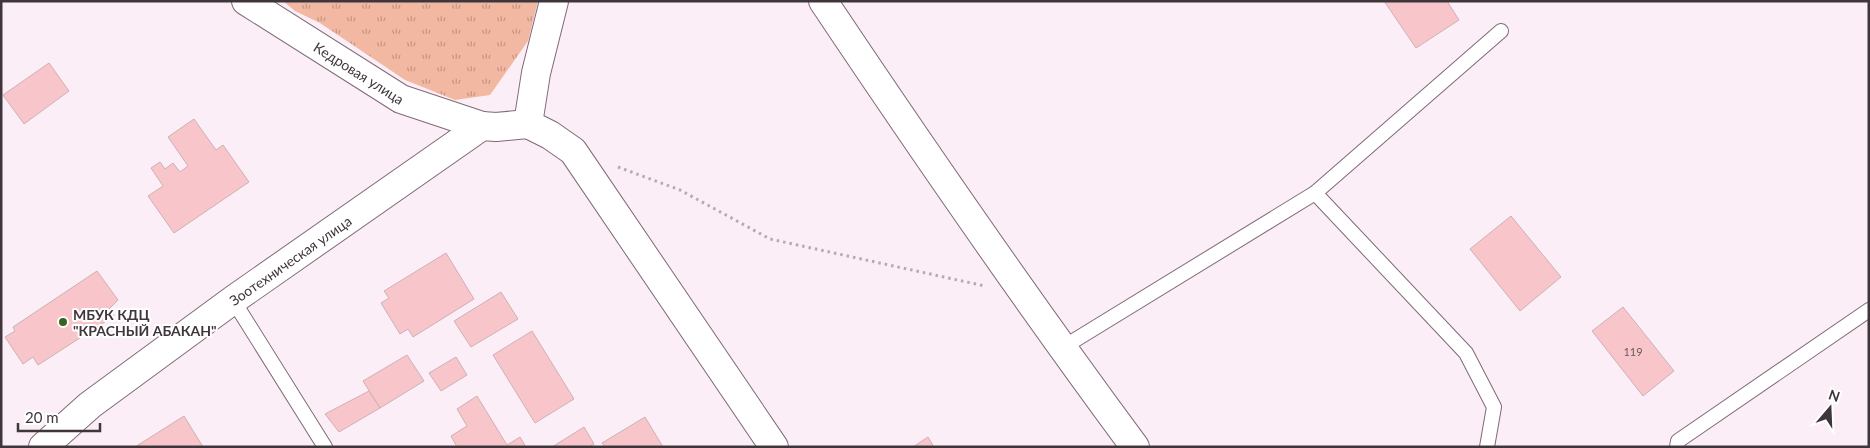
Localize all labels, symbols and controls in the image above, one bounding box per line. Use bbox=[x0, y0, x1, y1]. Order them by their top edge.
street label: Кедровая улица bbox=[311, 38, 408, 107]
street label: Зоотехническая улица bbox=[226, 212, 354, 309]
place label: МБУК КДЦ "КРАСНЫЙ АБАКАН" bbox=[73, 306, 217, 339]
marker: МБУК КДЦ "КРАСНЫЙ АБАКАН" bbox=[57, 316, 69, 328]
house number: 119 bbox=[1623, 345, 1643, 358]
north arrow bbox=[1805, 383, 1855, 433]
text: N bbox=[1827, 385, 1842, 405]
scale bar bbox=[18, 400, 100, 432]
text: 20 m bbox=[25, 408, 59, 426]

